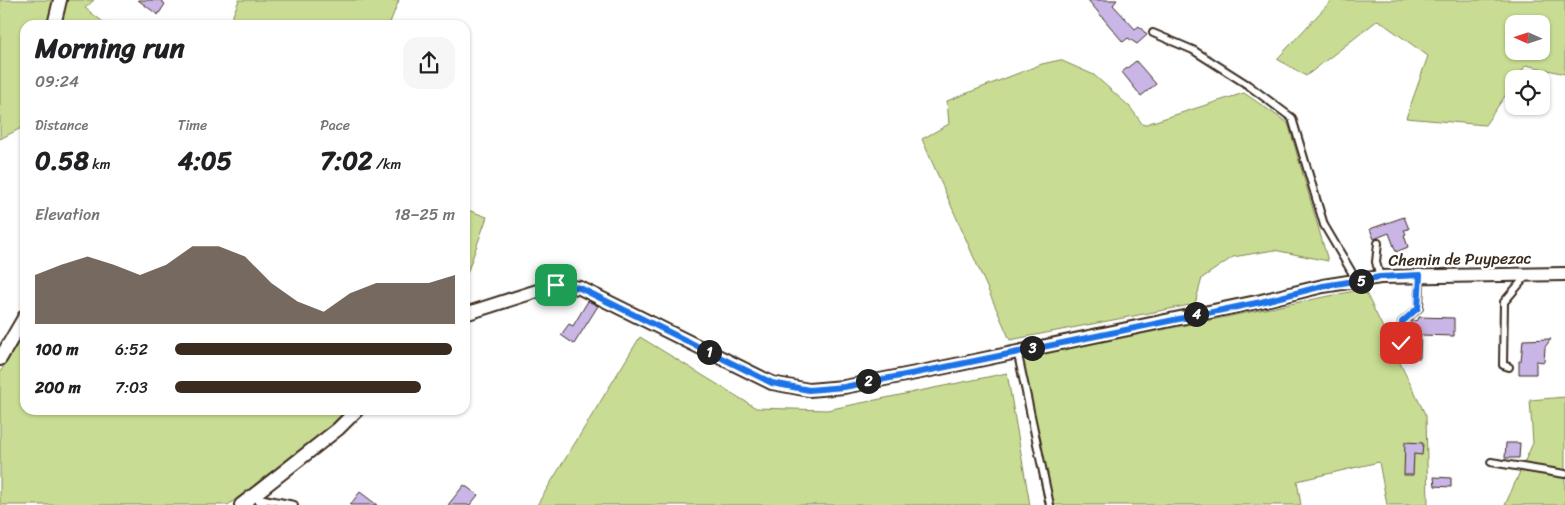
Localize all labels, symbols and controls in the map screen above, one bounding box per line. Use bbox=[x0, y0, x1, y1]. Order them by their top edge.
north arrow bbox=[1505, 15, 1550, 60]
map controls bbox=[1505, 15, 1550, 115]
text: Morning run bbox=[35, 23, 185, 72]
button: share bbox=[403, 37, 455, 89]
text: 09:24 bbox=[35, 67, 79, 96]
button: locate bbox=[1505, 70, 1550, 115]
text: Distance bbox=[35, 113, 88, 138]
text: Time bbox=[178, 113, 207, 138]
text: Pace bbox=[320, 113, 350, 138]
text: 0.58 bbox=[35, 138, 89, 183]
text: 4:05 bbox=[178, 138, 232, 183]
text: 7:02 bbox=[320, 138, 372, 183]
text: km bbox=[89, 152, 111, 177]
text: /km bbox=[372, 152, 401, 177]
text: Elevation bbox=[35, 200, 100, 229]
text: 18–25 m bbox=[394, 200, 455, 229]
street label: Chemin de Puypezac bbox=[1388, 243, 1532, 275]
pin bbox=[535, 264, 577, 306]
pin: 5 bbox=[1348, 268, 1374, 294]
text: 5 bbox=[1357, 269, 1366, 294]
icon: arrive bbox=[542, 271, 570, 299]
pin: 4 bbox=[1184, 302, 1208, 326]
text: 4 bbox=[1192, 302, 1201, 327]
pin bbox=[1380, 322, 1422, 364]
icon: check bbox=[1387, 329, 1415, 357]
text: 100 m bbox=[35, 335, 79, 364]
text: 6:52 bbox=[115, 335, 148, 364]
pin: 3 bbox=[1020, 336, 1044, 360]
text: 3 bbox=[1029, 336, 1036, 361]
pin: 1 bbox=[696, 340, 722, 364]
text: 1 bbox=[706, 340, 713, 365]
pin: 2 bbox=[856, 368, 880, 394]
text: 2 bbox=[864, 369, 873, 394]
text: 200 m bbox=[35, 373, 81, 402]
text: 7:03 bbox=[115, 373, 148, 402]

